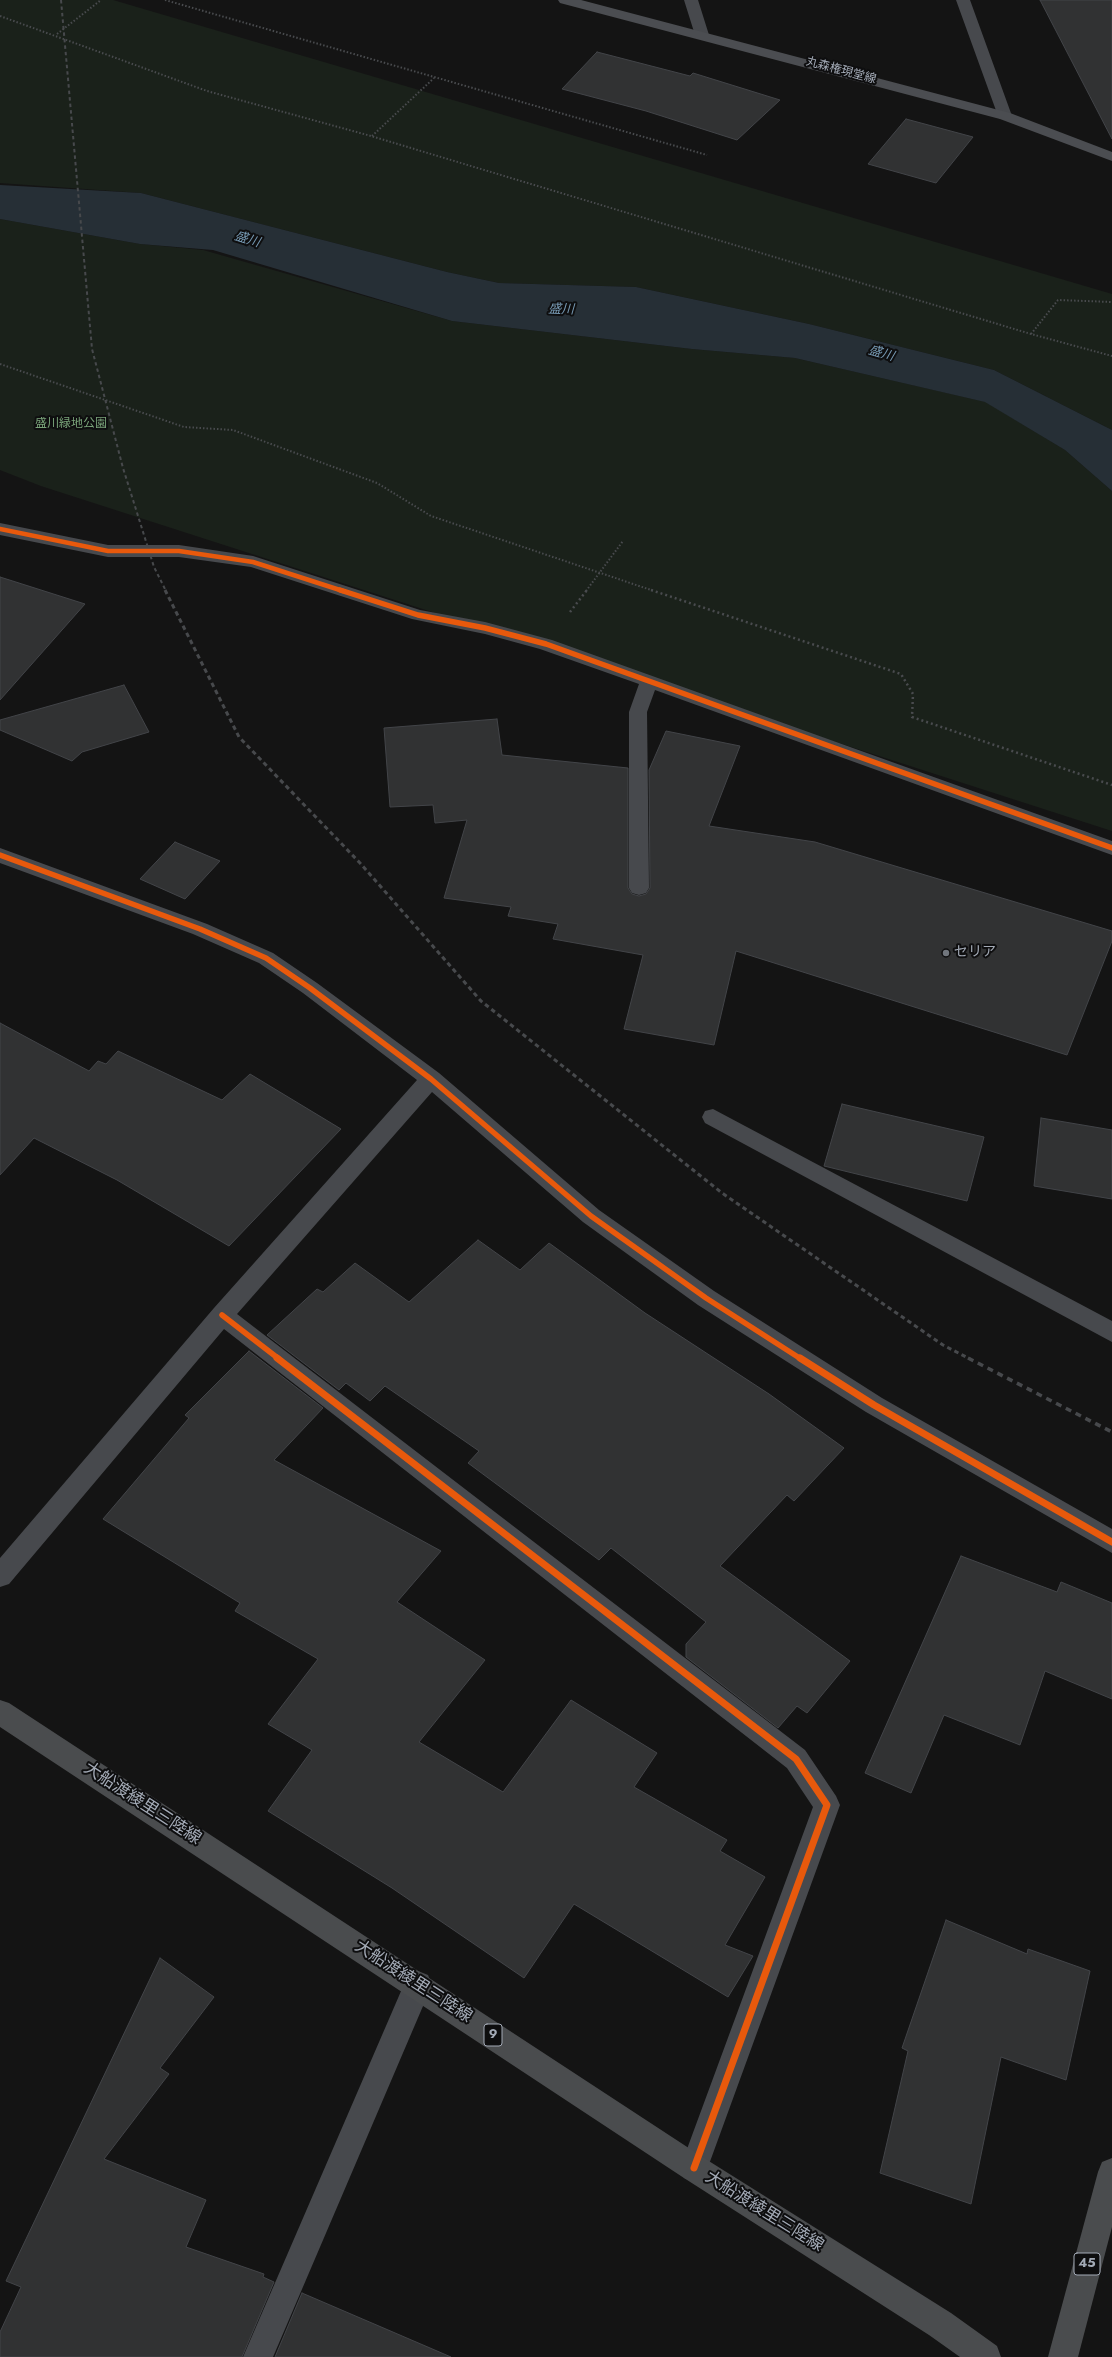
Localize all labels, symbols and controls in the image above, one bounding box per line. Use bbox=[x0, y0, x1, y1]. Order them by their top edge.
street label: 丸森権現堂線 bbox=[804, 55, 878, 87]
water label: 盛川 bbox=[232, 229, 262, 251]
water label: 盛川 bbox=[548, 302, 574, 318]
water label: 盛川 bbox=[866, 343, 896, 365]
park label: 盛川緑地公園 bbox=[35, 417, 107, 431]
place label: セリア bbox=[954, 945, 996, 961]
marker: セリア bbox=[941, 948, 951, 958]
street label: 大船渡綾里三陸線 bbox=[79, 1758, 205, 1850]
street label: 大船渡綾里三陸線 bbox=[350, 1936, 476, 2028]
road number: 9 bbox=[484, 2024, 502, 2046]
street label: 大船渡綾里三陸線 bbox=[701, 2167, 827, 2257]
road number: 45 bbox=[1074, 2253, 1100, 2275]

